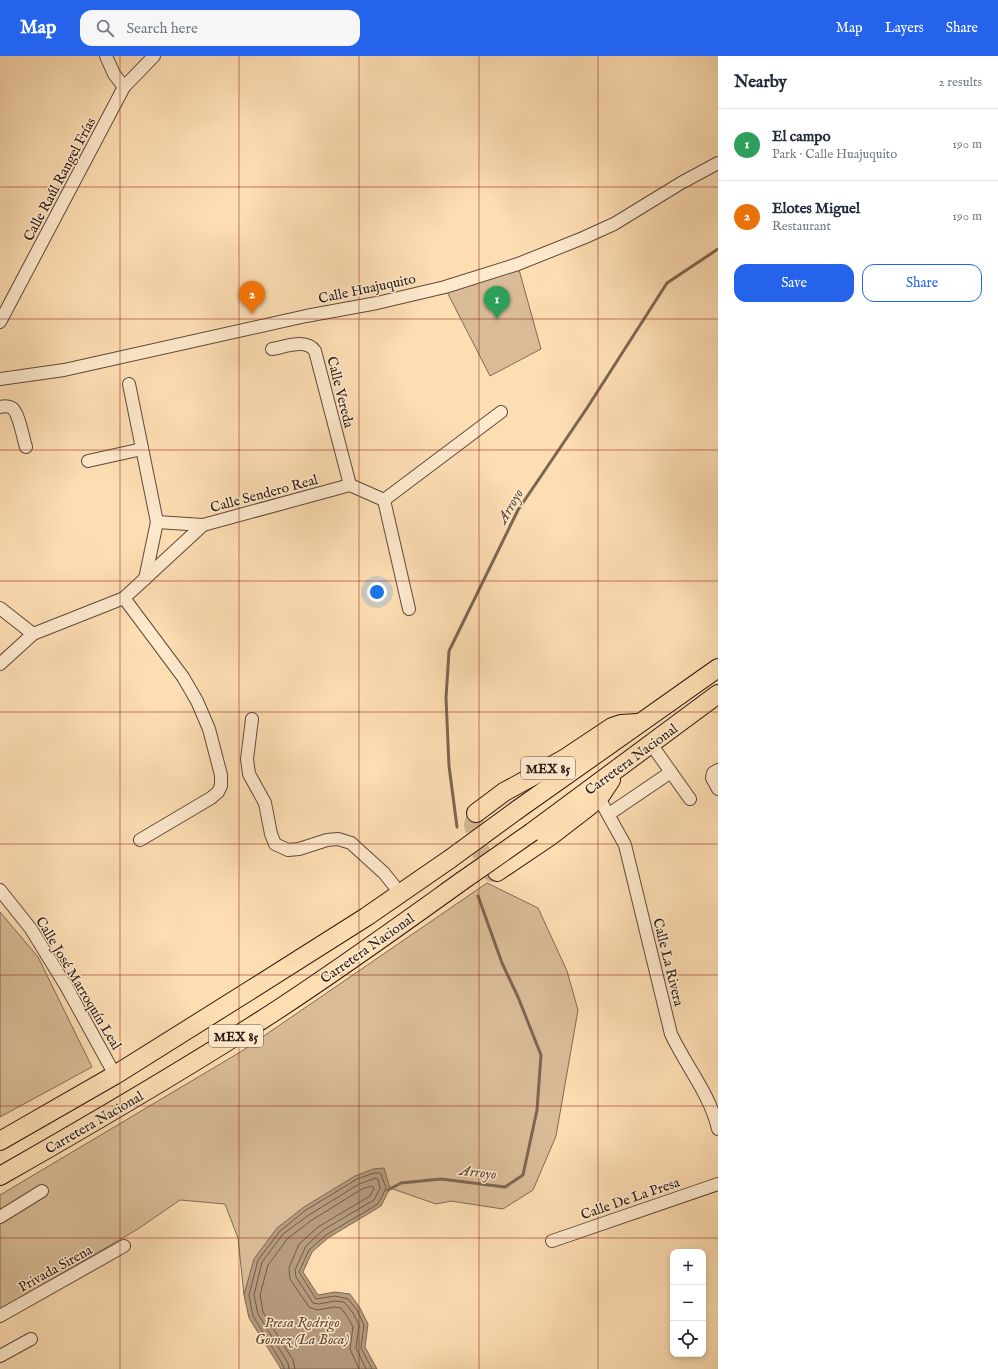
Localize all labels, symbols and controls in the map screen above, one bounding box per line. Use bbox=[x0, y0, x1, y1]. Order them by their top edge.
search box bbox=[80, 10, 360, 46]
text: Map bbox=[20, 16, 56, 40]
icon: search bbox=[94, 17, 116, 39]
text: Search here bbox=[126, 19, 198, 38]
text: Map bbox=[836, 19, 863, 37]
text: Layers bbox=[885, 19, 924, 37]
text: Share bbox=[946, 19, 978, 37]
text: Nearby bbox=[734, 72, 787, 93]
text: 2 results bbox=[938, 74, 982, 91]
street label: Calle Raúl Rangel Frías bbox=[20, 114, 100, 244]
text: El campo bbox=[772, 127, 831, 146]
text: 1 bbox=[745, 136, 749, 153]
text: 190 m bbox=[952, 136, 982, 153]
text: Park · Calle Huajuquito bbox=[772, 146, 897, 163]
text: Elotes Miguel bbox=[772, 199, 860, 218]
text: 2 bbox=[744, 208, 750, 225]
text: 190 m bbox=[952, 208, 982, 225]
text: Restaurant bbox=[772, 218, 831, 235]
button: Save bbox=[734, 264, 854, 302]
button: Share bbox=[862, 264, 982, 302]
street label: Calle Huajuquito bbox=[317, 270, 418, 308]
pin: 2 bbox=[239, 281, 265, 314]
pin: 1 bbox=[484, 286, 510, 319]
street label: Calle Vereda bbox=[322, 355, 358, 431]
street label: Calle Sendero Real bbox=[208, 471, 320, 517]
water label: Arroyo bbox=[492, 485, 528, 529]
your location bbox=[367, 582, 387, 602]
street label: Carretera Nacional bbox=[582, 720, 682, 800]
road number: MEX 85 bbox=[521, 757, 575, 779]
street label: Carretera Nacional bbox=[317, 910, 418, 988]
street label: Calle José Marroquín Leal bbox=[31, 914, 125, 1054]
street label: Calle La Rivera bbox=[648, 916, 688, 1009]
road number: MEX 85 bbox=[209, 1025, 263, 1047]
street label: Carretera Nacional bbox=[42, 1087, 147, 1158]
water label: Arroyo bbox=[456, 1161, 498, 1184]
street label: Calle De La Presa bbox=[578, 1173, 683, 1224]
street label: Privada Sirena bbox=[15, 1241, 96, 1297]
map controls bbox=[670, 1249, 706, 1357]
button: + bbox=[670, 1249, 706, 1285]
button: − bbox=[670, 1285, 706, 1321]
water label: Presa Rodrigo Gomez (La Boca) bbox=[255, 1313, 350, 1349]
button: locate bbox=[670, 1321, 706, 1357]

